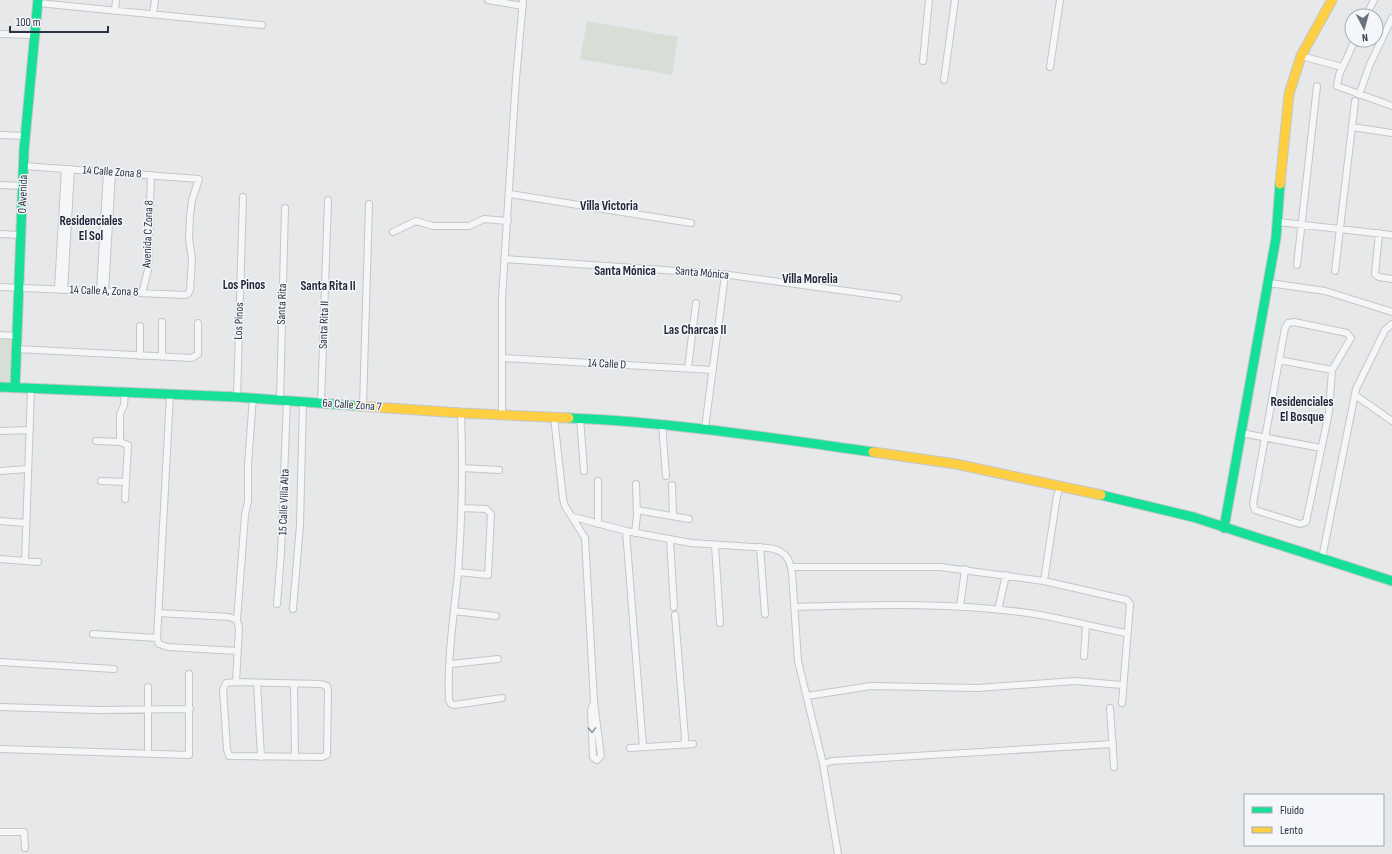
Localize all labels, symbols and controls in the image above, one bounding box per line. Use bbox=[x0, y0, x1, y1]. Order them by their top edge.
scale bar bbox=[10, 8, 108, 34]
north arrow bbox=[1344, 8, 1384, 48]
text: 100 m bbox=[16, 15, 41, 30]
text: N bbox=[1361, 31, 1369, 44]
street label: 14 Calle Zona 8 bbox=[82, 162, 142, 182]
street label: 0 Avenida bbox=[15, 174, 31, 214]
district label: Villa Victoria bbox=[580, 198, 638, 214]
street label: Avenida C Zona 8 bbox=[139, 200, 157, 269]
district label: Residenciales El Sol bbox=[59, 213, 123, 244]
district label: Santa Mónica bbox=[594, 263, 656, 279]
street label: Santa Mónica bbox=[675, 263, 730, 283]
district label: Villa Morelia bbox=[782, 271, 838, 287]
district label: Los Pinos bbox=[223, 277, 265, 293]
district label: Santa Rita II bbox=[300, 278, 356, 294]
street label: 14 Calle A, Zona 8 bbox=[69, 282, 139, 300]
street label: Santa Rita bbox=[274, 283, 290, 325]
street label: Santa Rita II bbox=[316, 301, 332, 349]
street label: Los Pinos bbox=[231, 302, 247, 340]
district label: Las Charcas II bbox=[664, 322, 726, 338]
street label: 14 Calle D bbox=[587, 356, 627, 373]
district label: Residenciales El Bosque bbox=[1270, 394, 1334, 425]
street label: 6a Calle Zona 7 bbox=[322, 395, 382, 415]
street label: 15 Calle Villa Alta bbox=[275, 468, 293, 536]
one-way arrow bbox=[588, 727, 596, 733]
legend bbox=[1244, 794, 1384, 846]
text: Fluido bbox=[1280, 803, 1304, 818]
text: Lento bbox=[1280, 823, 1303, 838]

